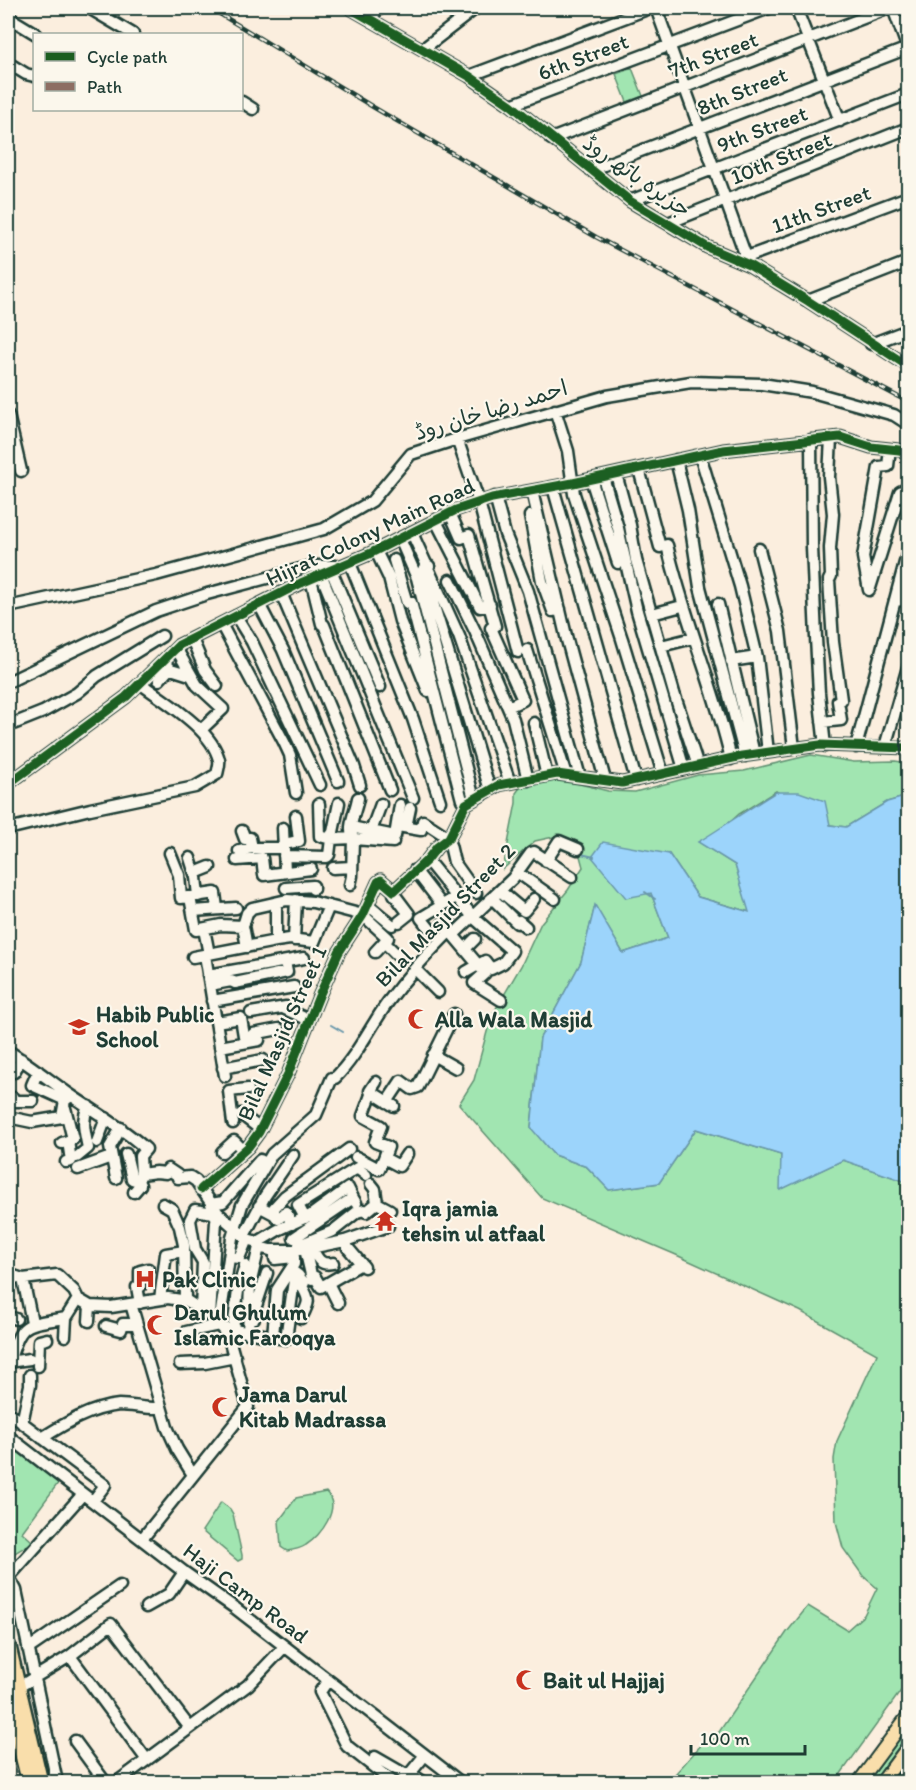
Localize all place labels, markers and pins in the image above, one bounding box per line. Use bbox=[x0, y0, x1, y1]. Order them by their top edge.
place label: Habib Public School bbox=[96, 1001, 214, 1053]
place label: Alla Wala Masjid bbox=[434, 1006, 593, 1033]
mosque icon: Alla Wala Masjid bbox=[406, 1007, 430, 1031]
school or university icon: Habib Public School bbox=[67, 1015, 91, 1039]
place label: Iqra jamia tehsin ul atfaal bbox=[402, 1195, 546, 1247]
temple icon: Iqra jamia tehsin ul atfaal bbox=[373, 1209, 397, 1233]
place label: Pak Clinic bbox=[162, 1266, 257, 1293]
hospital icon: Pak Clinic bbox=[133, 1267, 157, 1291]
place label: Darul Ghulum Islamic Farooqya bbox=[174, 1299, 336, 1351]
mosque icon: Darul Ghulum Islamic Farooqya bbox=[145, 1313, 169, 1337]
place label: Jama Darul Kitab Madrassa bbox=[238, 1381, 386, 1433]
mosque icon: Jama Darul Kitab Madrassa bbox=[210, 1395, 234, 1419]
place label: Bait ul Hajjaj bbox=[543, 1667, 665, 1694]
mosque icon: Bait ul Hajjaj bbox=[514, 1668, 538, 1692]

